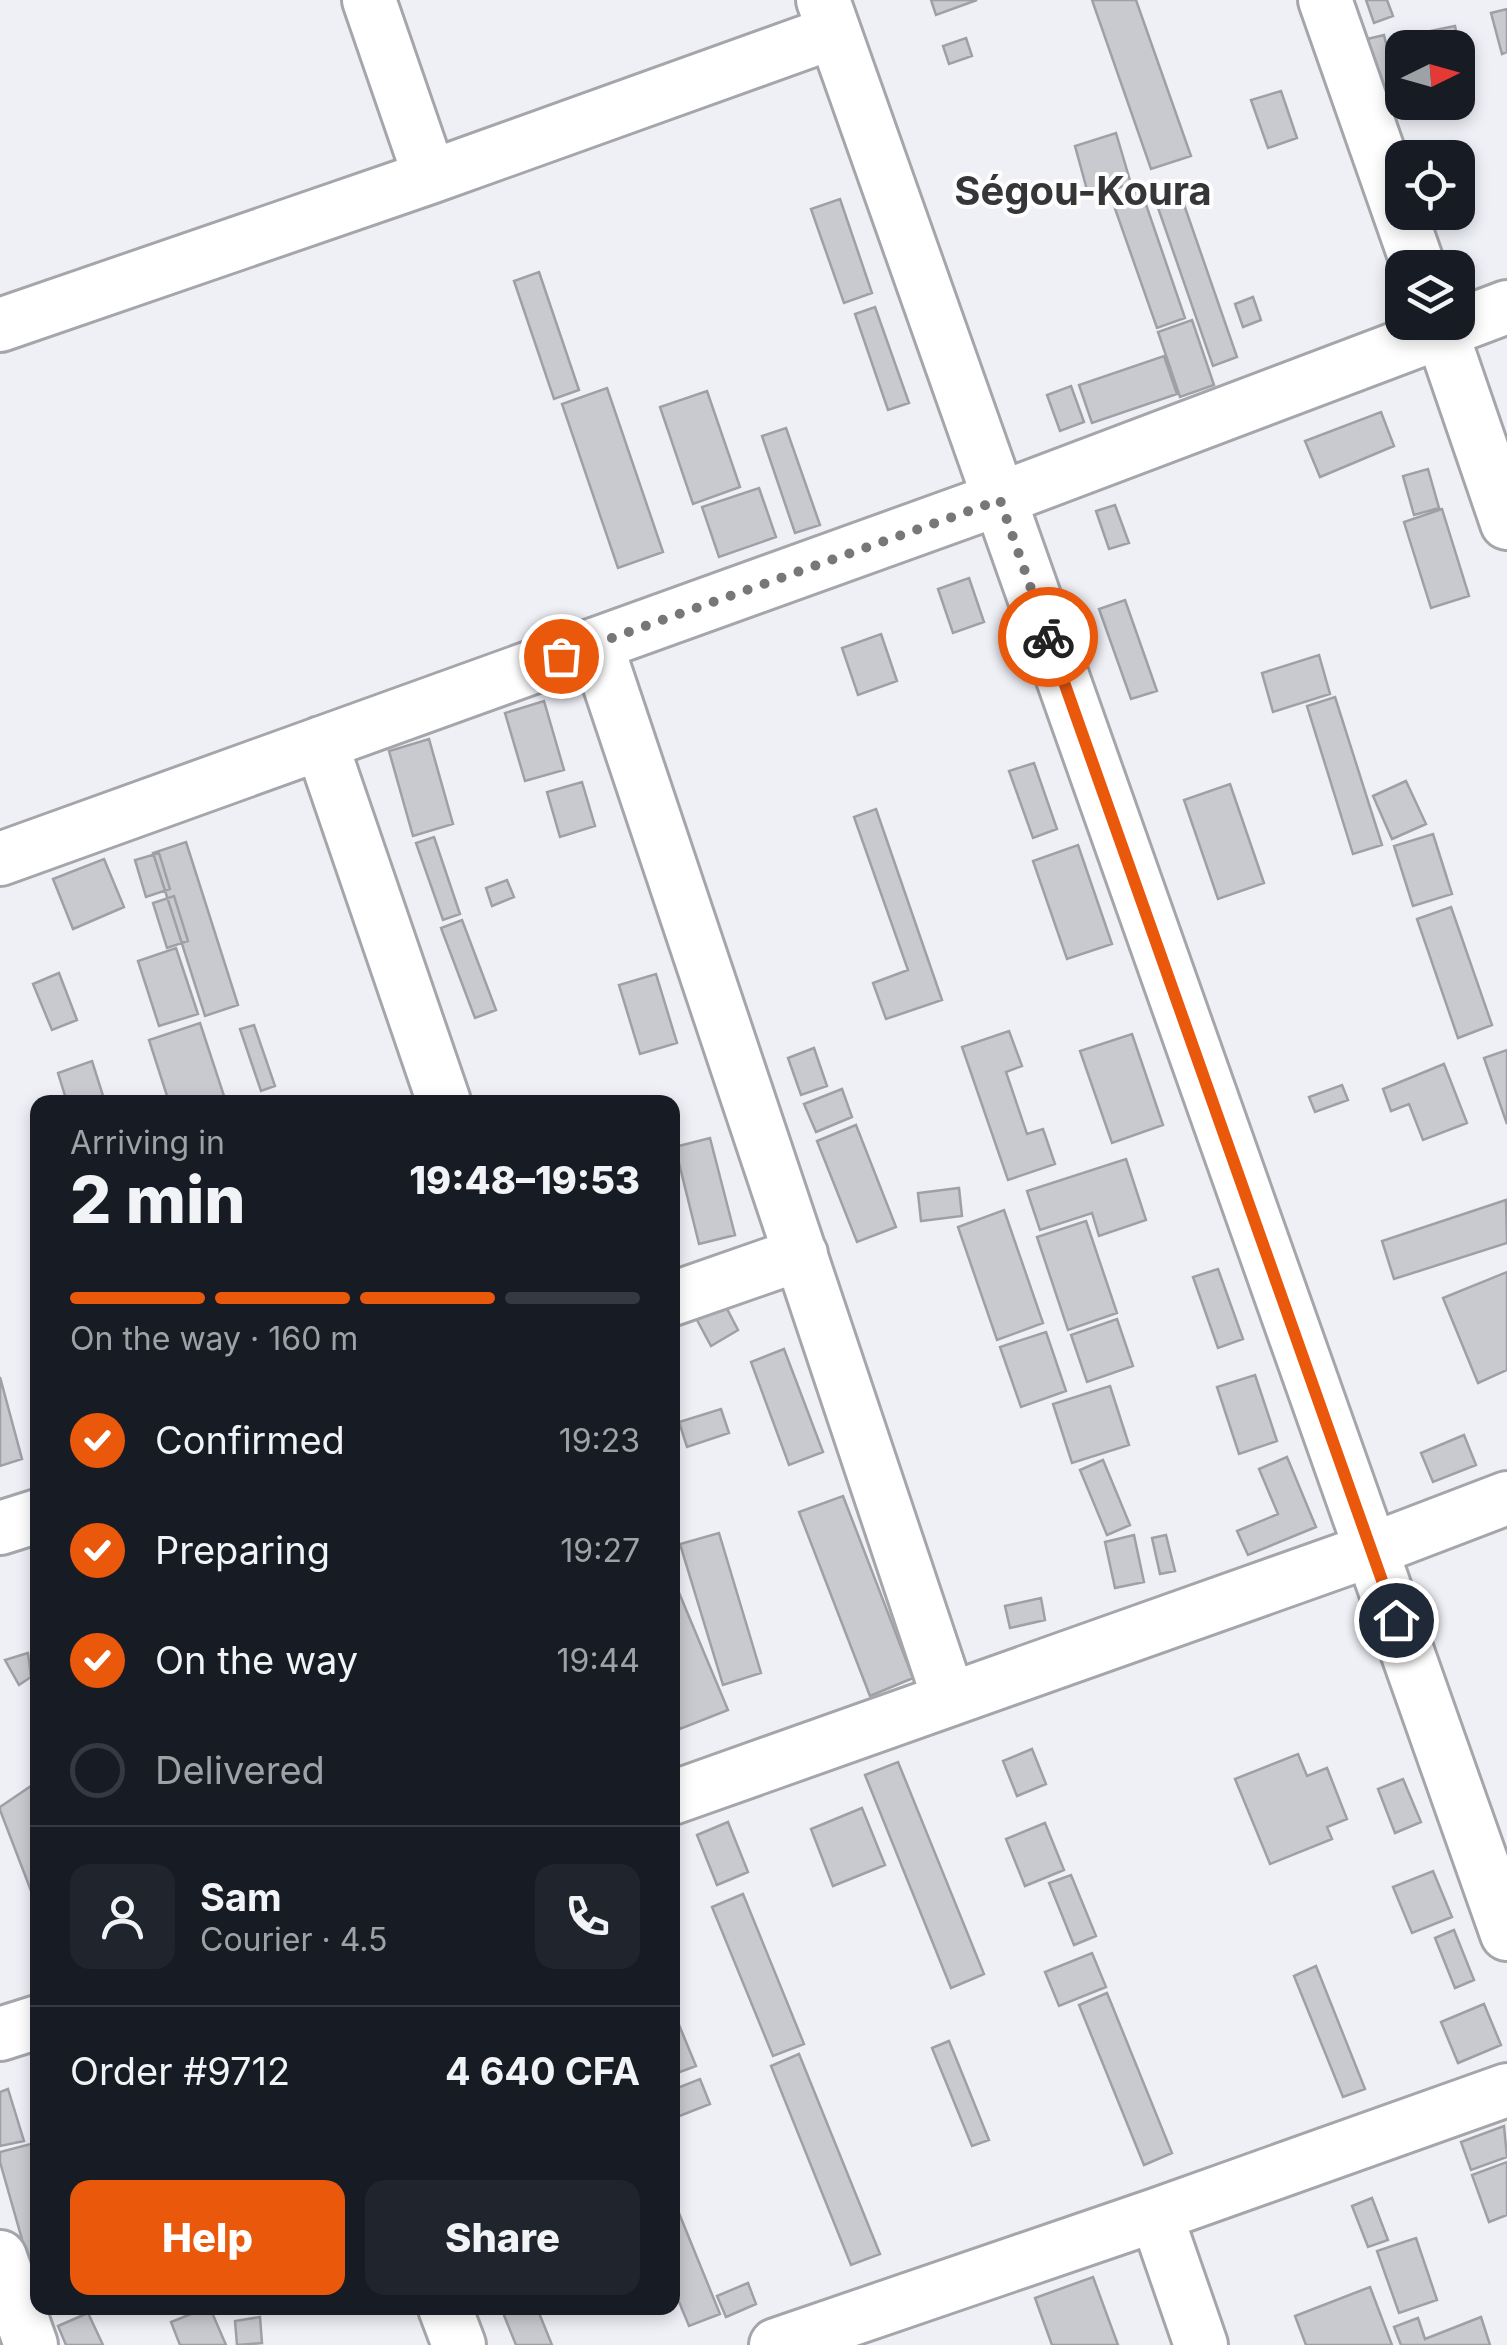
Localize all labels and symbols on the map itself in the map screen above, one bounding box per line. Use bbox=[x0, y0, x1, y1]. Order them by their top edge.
north arrow bbox=[1385, 30, 1475, 120]
district label: Ségou-Koura bbox=[954, 166, 1212, 215]
courier bbox=[998, 587, 1098, 687]
pin bbox=[519, 614, 604, 699]
pin bbox=[1354, 1578, 1439, 1663]

